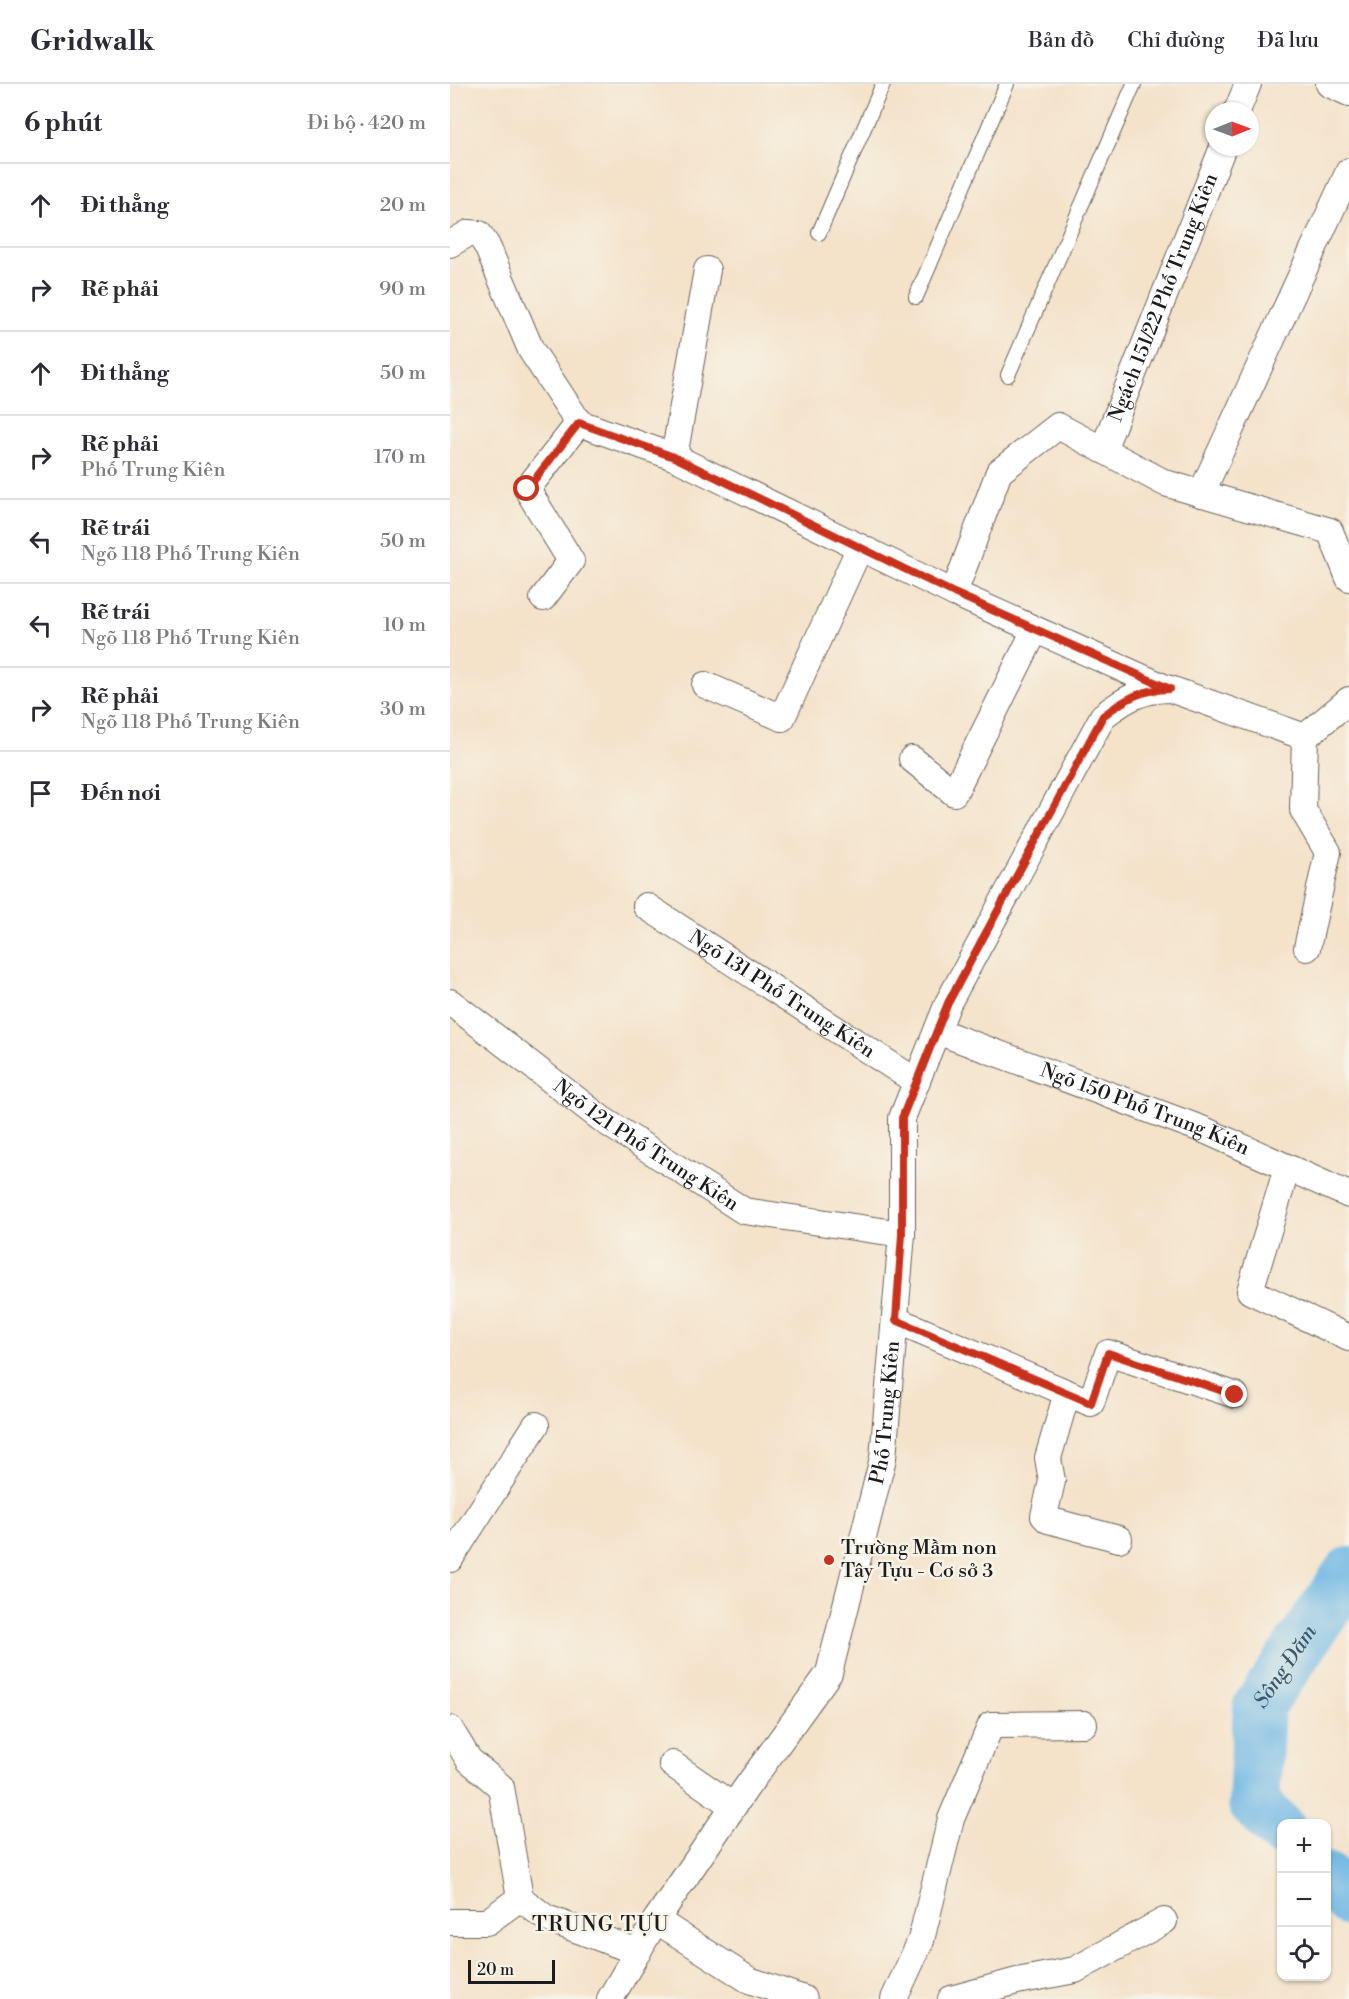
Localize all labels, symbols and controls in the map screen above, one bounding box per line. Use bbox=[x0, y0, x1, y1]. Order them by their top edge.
text: Gridwalk bbox=[30, 24, 154, 59]
text: Bản đồ bbox=[1028, 28, 1094, 54]
text: Chỉ đường bbox=[1127, 28, 1225, 54]
text: Đã lưu bbox=[1258, 28, 1319, 54]
north arrow bbox=[1205, 102, 1259, 156]
text: 6 phút bbox=[24, 107, 102, 139]
text: Đi bộ · 420 m bbox=[307, 111, 426, 136]
street label: Ngách 151/22 Phố Trung Kiên bbox=[1103, 170, 1224, 425]
icon: ahead bbox=[24, 189, 57, 222]
text: Đi thẳng bbox=[81, 192, 169, 219]
text: 20 m bbox=[380, 193, 426, 218]
icon: right bbox=[24, 273, 57, 306]
text: Rẽ phải bbox=[81, 276, 159, 303]
text: 90 m bbox=[379, 277, 426, 302]
icon: ahead bbox=[24, 357, 57, 390]
text: Đi thẳng bbox=[81, 360, 169, 387]
text: 50 m bbox=[380, 361, 426, 386]
text: Rẽ phải bbox=[81, 431, 159, 458]
icon: right bbox=[24, 441, 57, 474]
text: 170 m bbox=[374, 445, 426, 470]
text: Phố Trung Kiên bbox=[81, 458, 225, 483]
route start bbox=[513, 475, 539, 501]
text: Rẽ trái bbox=[81, 515, 150, 542]
icon: left bbox=[24, 525, 57, 558]
text: 50 m bbox=[380, 529, 426, 554]
text: Ngõ 118 Phố Trung Kiên bbox=[81, 542, 300, 567]
text: Rẽ trái bbox=[81, 599, 150, 626]
icon: left bbox=[24, 609, 57, 642]
text: 10 m bbox=[383, 613, 426, 638]
text: Ngõ 118 Phố Trung Kiên bbox=[81, 626, 300, 651]
text: Rẽ phải bbox=[81, 683, 159, 710]
icon: right bbox=[24, 693, 57, 726]
text: 30 m bbox=[380, 697, 426, 722]
text: Ngõ 118 Phố Trung Kiên bbox=[81, 710, 300, 735]
icon: arrive bbox=[24, 777, 57, 810]
text: Đến nơi bbox=[81, 780, 161, 807]
street label: Ngõ 131 Phố Trung Kiên bbox=[684, 925, 880, 1064]
street label: Ngõ 150 Phố Trung Kiên bbox=[1037, 1058, 1253, 1161]
street label: Ngõ 121 Phố Trung Kiên bbox=[548, 1074, 743, 1217]
street label: Phố Trung Kiên bbox=[864, 1340, 905, 1487]
route end bbox=[1221, 1381, 1247, 1407]
place label: Trường Mầm non Tây Tựu - Cơ sở 3 bbox=[841, 1536, 997, 1584]
marker: Trường Mầm non Tây Tựu - Cơ sở 3 bbox=[822, 1553, 836, 1567]
water label: Sông Đăm bbox=[1248, 1620, 1323, 1713]
map controls bbox=[1277, 1819, 1331, 1981]
button: + bbox=[1277, 1819, 1331, 1873]
button: − bbox=[1277, 1873, 1331, 1927]
district label: TRUNG TỰU bbox=[532, 1912, 670, 1938]
button: locate bbox=[1277, 1927, 1331, 1981]
scale bar bbox=[468, 1957, 555, 1984]
text: 20 m bbox=[477, 1960, 514, 1980]

